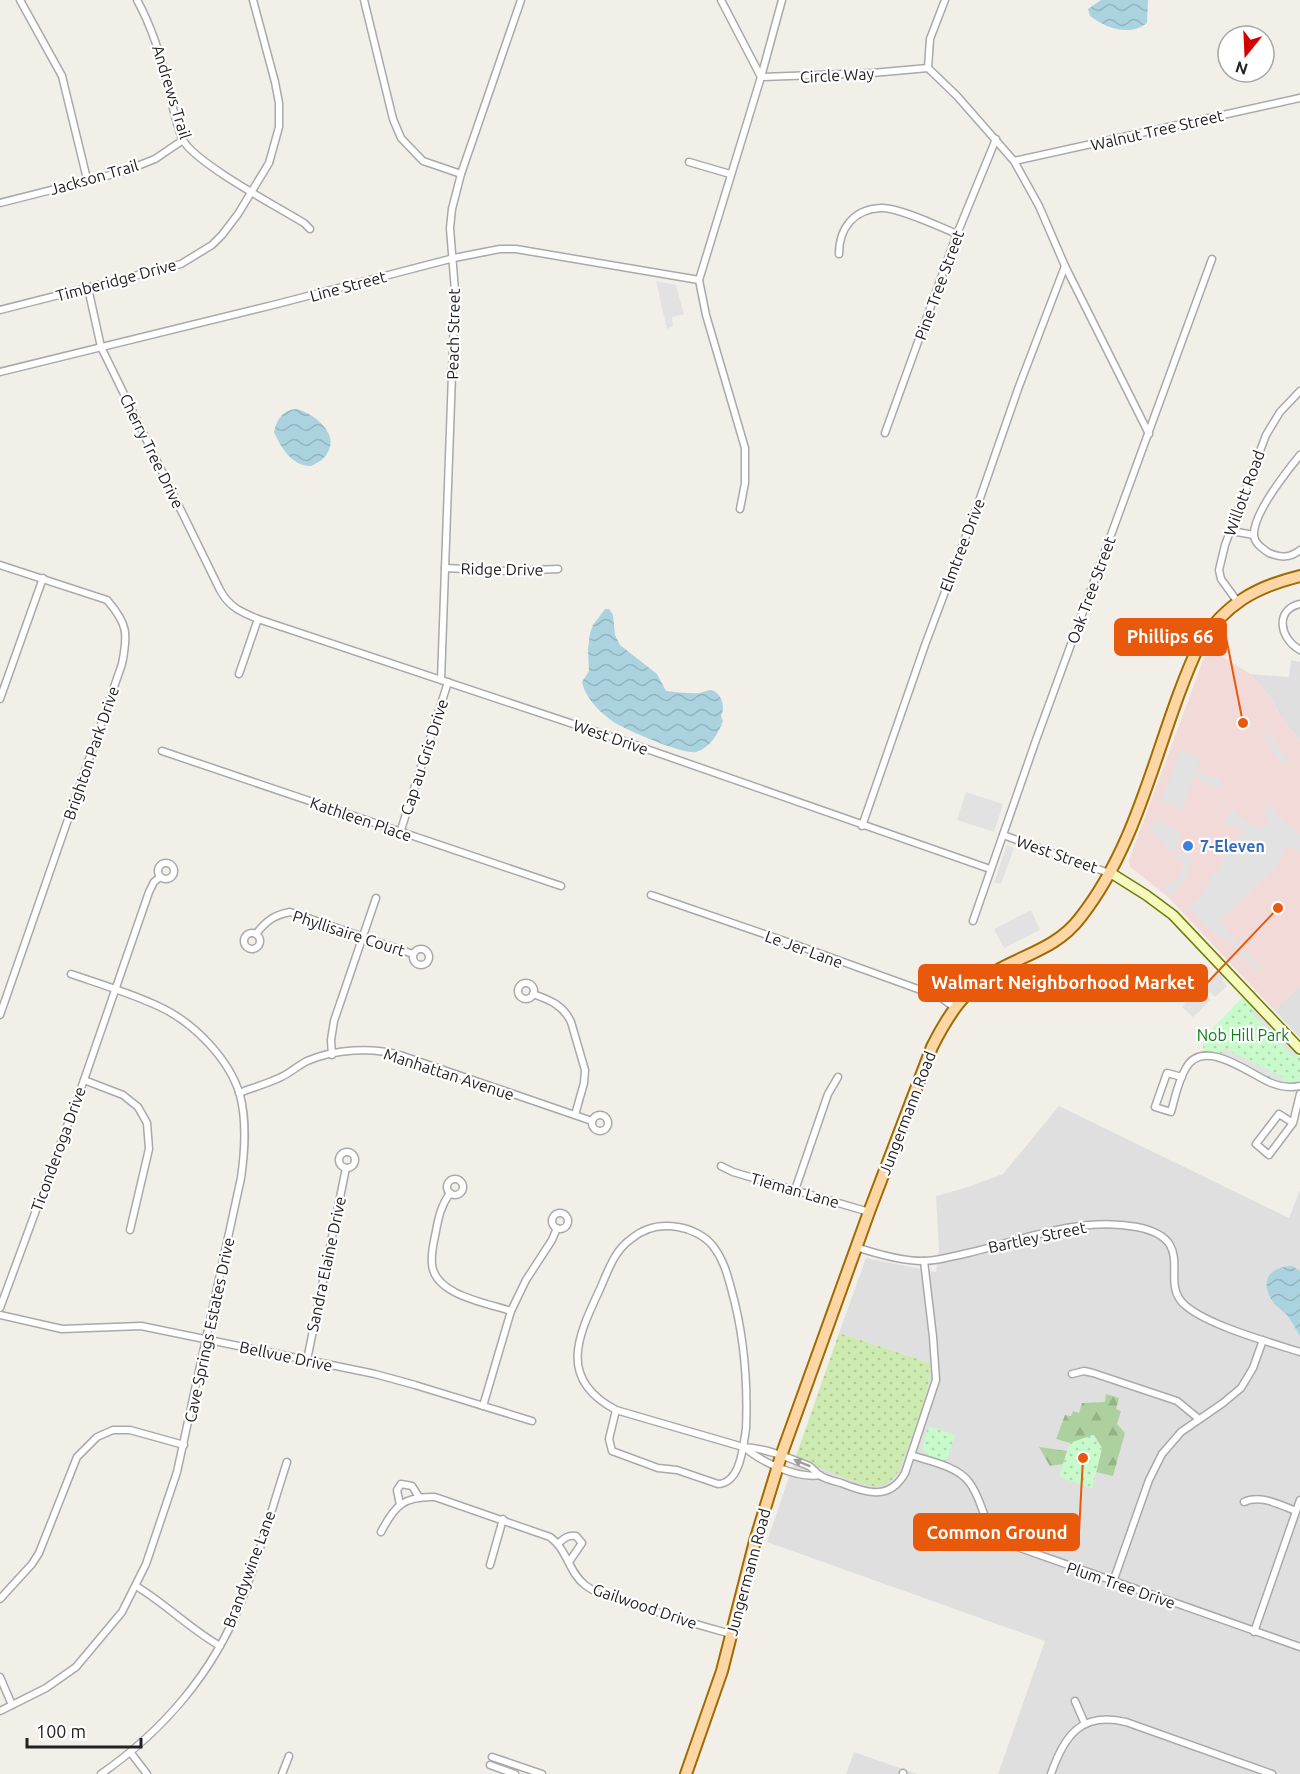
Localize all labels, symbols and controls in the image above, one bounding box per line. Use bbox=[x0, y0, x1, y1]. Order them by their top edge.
north arrow bbox=[1216, 24, 1276, 84]
street label: Andrews Trail bbox=[149, 43, 195, 141]
text: N bbox=[1233, 58, 1250, 79]
street label: Circle Way bbox=[799, 64, 875, 86]
street label: Walnut Tree Street bbox=[1089, 106, 1226, 154]
street label: Jackson Trail bbox=[48, 156, 140, 198]
street label: Pine Tree Street bbox=[911, 227, 967, 342]
street label: Timberidge Drive bbox=[54, 255, 178, 305]
street label: Line Street bbox=[308, 267, 389, 305]
street label: Peach Street bbox=[443, 288, 463, 380]
street label: Cherry Tree Drive bbox=[116, 391, 188, 511]
street label: Willott Road bbox=[1220, 448, 1268, 538]
street label: Elmtree Drive bbox=[936, 496, 988, 594]
street label: Oak Tree Street bbox=[1063, 533, 1119, 646]
street label: Ridge Drive bbox=[460, 559, 544, 579]
callout: Phillips 66 bbox=[1115, 619, 1226, 655]
text: Phillips 66 bbox=[1127, 626, 1213, 646]
street label: Brighton Park Drive bbox=[60, 684, 122, 822]
street label: Cap au Gris Drive bbox=[397, 697, 451, 817]
street label: West Drive bbox=[571, 716, 651, 758]
street label: Kathleen Place bbox=[308, 793, 414, 845]
street label: West Street bbox=[1014, 832, 1101, 877]
place label: 7-Eleven bbox=[1200, 837, 1265, 855]
marker: 7-Eleven bbox=[1181, 839, 1195, 853]
street label: Phyllisaire Court bbox=[291, 906, 408, 960]
street label: Le Jer Lane bbox=[763, 927, 845, 971]
callout: Walmart Neighborhood Market bbox=[919, 965, 1207, 1001]
text: Walmart Neighborhood Market bbox=[931, 972, 1195, 992]
park label: Nob Hill Park bbox=[1197, 1026, 1289, 1044]
street label: Manhattan Avenue bbox=[381, 1044, 517, 1104]
street label: Jungermann Road bbox=[875, 1049, 939, 1177]
street label: Ticonderoga Drive bbox=[27, 1084, 89, 1214]
street label: Tieman Lane bbox=[749, 1169, 841, 1211]
street label: Sandra Elaine Drive bbox=[303, 1195, 349, 1333]
street label: Bartley Street bbox=[986, 1218, 1088, 1256]
street label: Cave Springs Estates Drive bbox=[181, 1236, 237, 1424]
street label: Bellvue Drive bbox=[238, 1337, 334, 1375]
one-way arrow bbox=[793, 1458, 811, 1468]
street label: Jungermann Road bbox=[722, 1506, 774, 1638]
street label: Brandywine Lane bbox=[219, 1508, 279, 1630]
callout: Common Ground bbox=[914, 1514, 1079, 1550]
text: Common Ground bbox=[926, 1522, 1068, 1542]
street label: Plum Tree Drive bbox=[1064, 1558, 1178, 1612]
street label: Gailwood Drive bbox=[591, 1580, 699, 1632]
scale bar bbox=[27, 1711, 141, 1749]
text: 100 m bbox=[36, 1721, 86, 1741]

